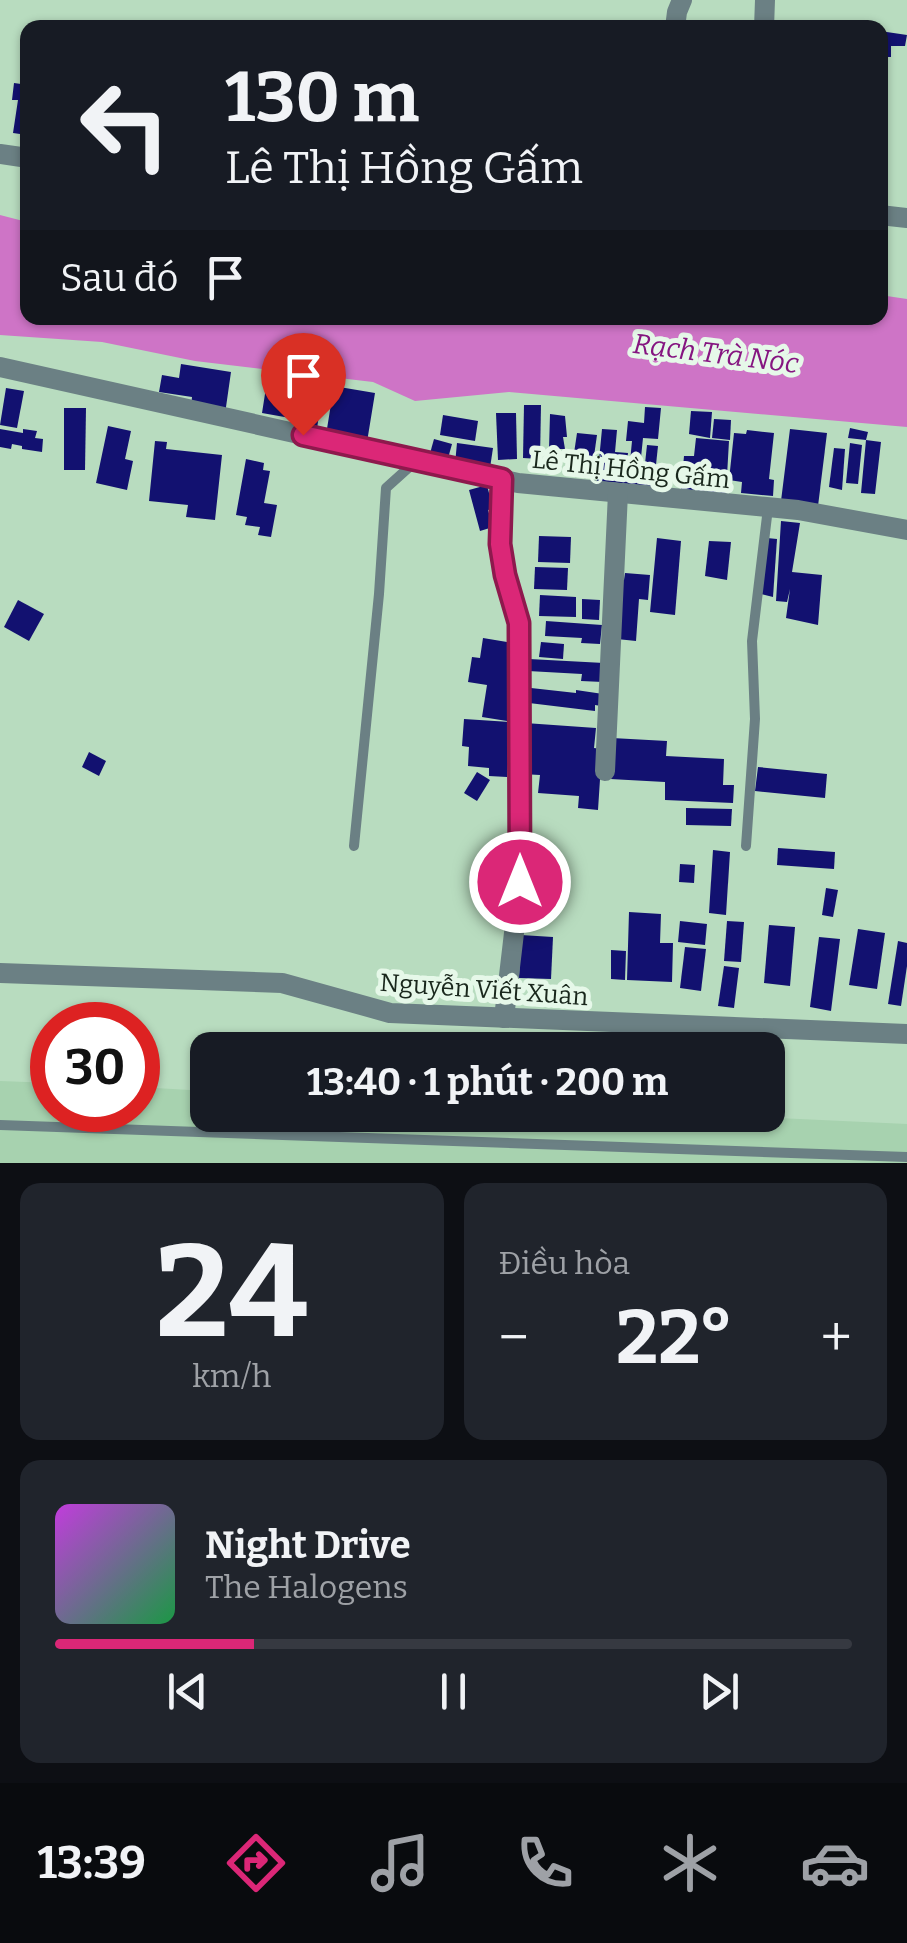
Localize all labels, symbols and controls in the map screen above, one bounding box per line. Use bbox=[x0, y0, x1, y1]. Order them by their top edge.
text: 130 m bbox=[225, 56, 419, 140]
icon: left bbox=[60, 60, 190, 190]
text: Lê Thị Hồng Gấm bbox=[225, 141, 583, 195]
icon: arrive bbox=[198, 250, 253, 305]
text: Sau đó bbox=[60, 255, 178, 301]
water label: Rạch Trà Nóc bbox=[631, 327, 801, 380]
pin bbox=[261, 333, 346, 436]
icon: arrive bbox=[276, 348, 331, 403]
street label: Lê Thị Hồng Gấm bbox=[530, 444, 732, 495]
position arrow bbox=[468, 830, 572, 934]
street label: Nguyễn Viết Xuân bbox=[379, 967, 589, 1012]
speed limit sign: 30 bbox=[30, 1002, 160, 1132]
text: 13:40 · 1 phút · 200 m bbox=[307, 1059, 668, 1105]
text: 24 bbox=[156, 1214, 308, 1370]
text: Điều hòa bbox=[499, 1244, 630, 1282]
text: 22° bbox=[616, 1293, 733, 1383]
text: − bbox=[499, 1305, 529, 1371]
text: + bbox=[821, 1305, 852, 1371]
text: km/h bbox=[192, 1357, 271, 1395]
text: Night Drive bbox=[205, 1522, 411, 1568]
text: The Halogens bbox=[205, 1568, 408, 1606]
icon: previous bbox=[160, 1664, 215, 1719]
icon: pause bbox=[426, 1664, 481, 1719]
icon: next bbox=[692, 1664, 747, 1719]
icon: directions bbox=[221, 1828, 291, 1898]
icon: music bbox=[365, 1828, 435, 1898]
icon: phone bbox=[510, 1828, 580, 1898]
icon: climate bbox=[655, 1828, 725, 1898]
icon: car bbox=[800, 1828, 870, 1898]
text: 13:39 bbox=[37, 1836, 146, 1890]

